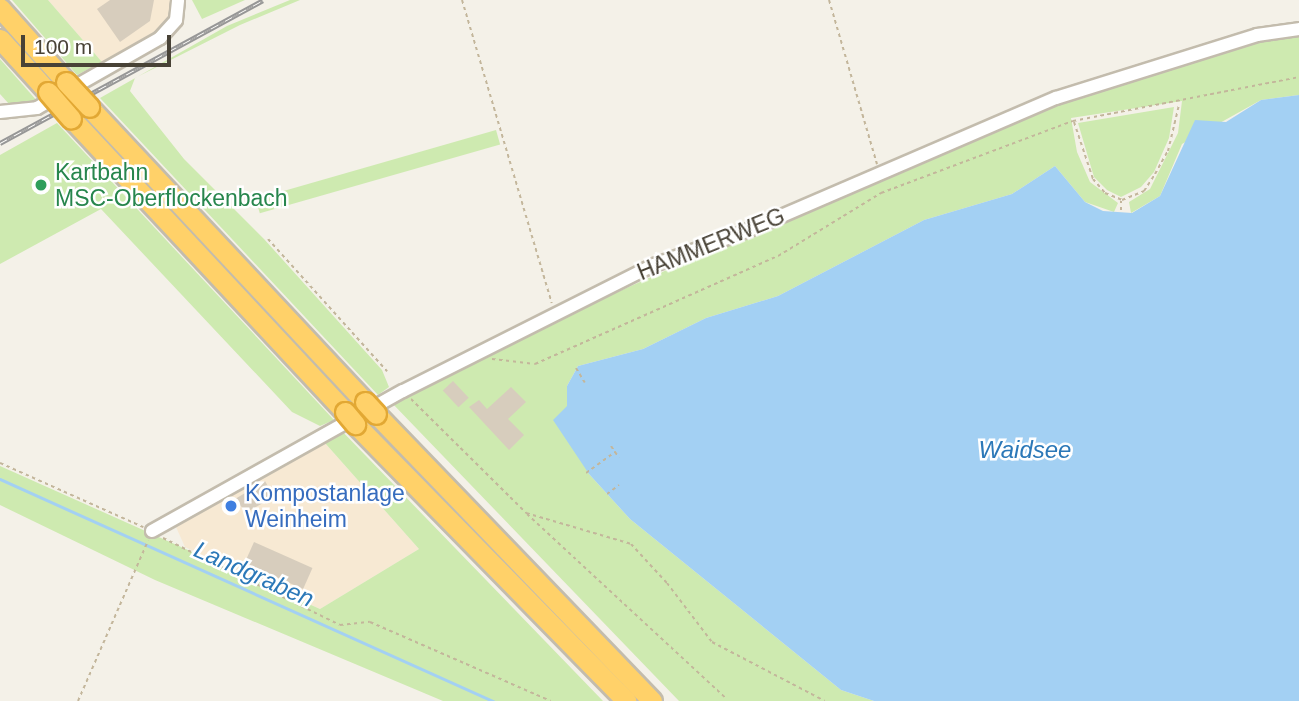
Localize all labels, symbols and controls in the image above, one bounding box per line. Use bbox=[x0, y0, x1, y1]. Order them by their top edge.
scale bar bbox=[24, 21, 175, 65]
text: 100 m bbox=[34, 35, 92, 58]
place label: Kartbahn MSC-Oberflockenbach bbox=[55, 158, 288, 212]
marker: Kartbahn MSC-Oberflockenbach bbox=[33, 177, 49, 193]
street label: HAMMERWEG bbox=[633, 202, 789, 286]
water label: Waidsee bbox=[979, 436, 1071, 464]
place label: Kompostanlage Weinheim bbox=[245, 479, 405, 533]
marker: Kompostanlage Weinheim bbox=[223, 498, 239, 514]
water label: Landgraben bbox=[190, 535, 318, 613]

